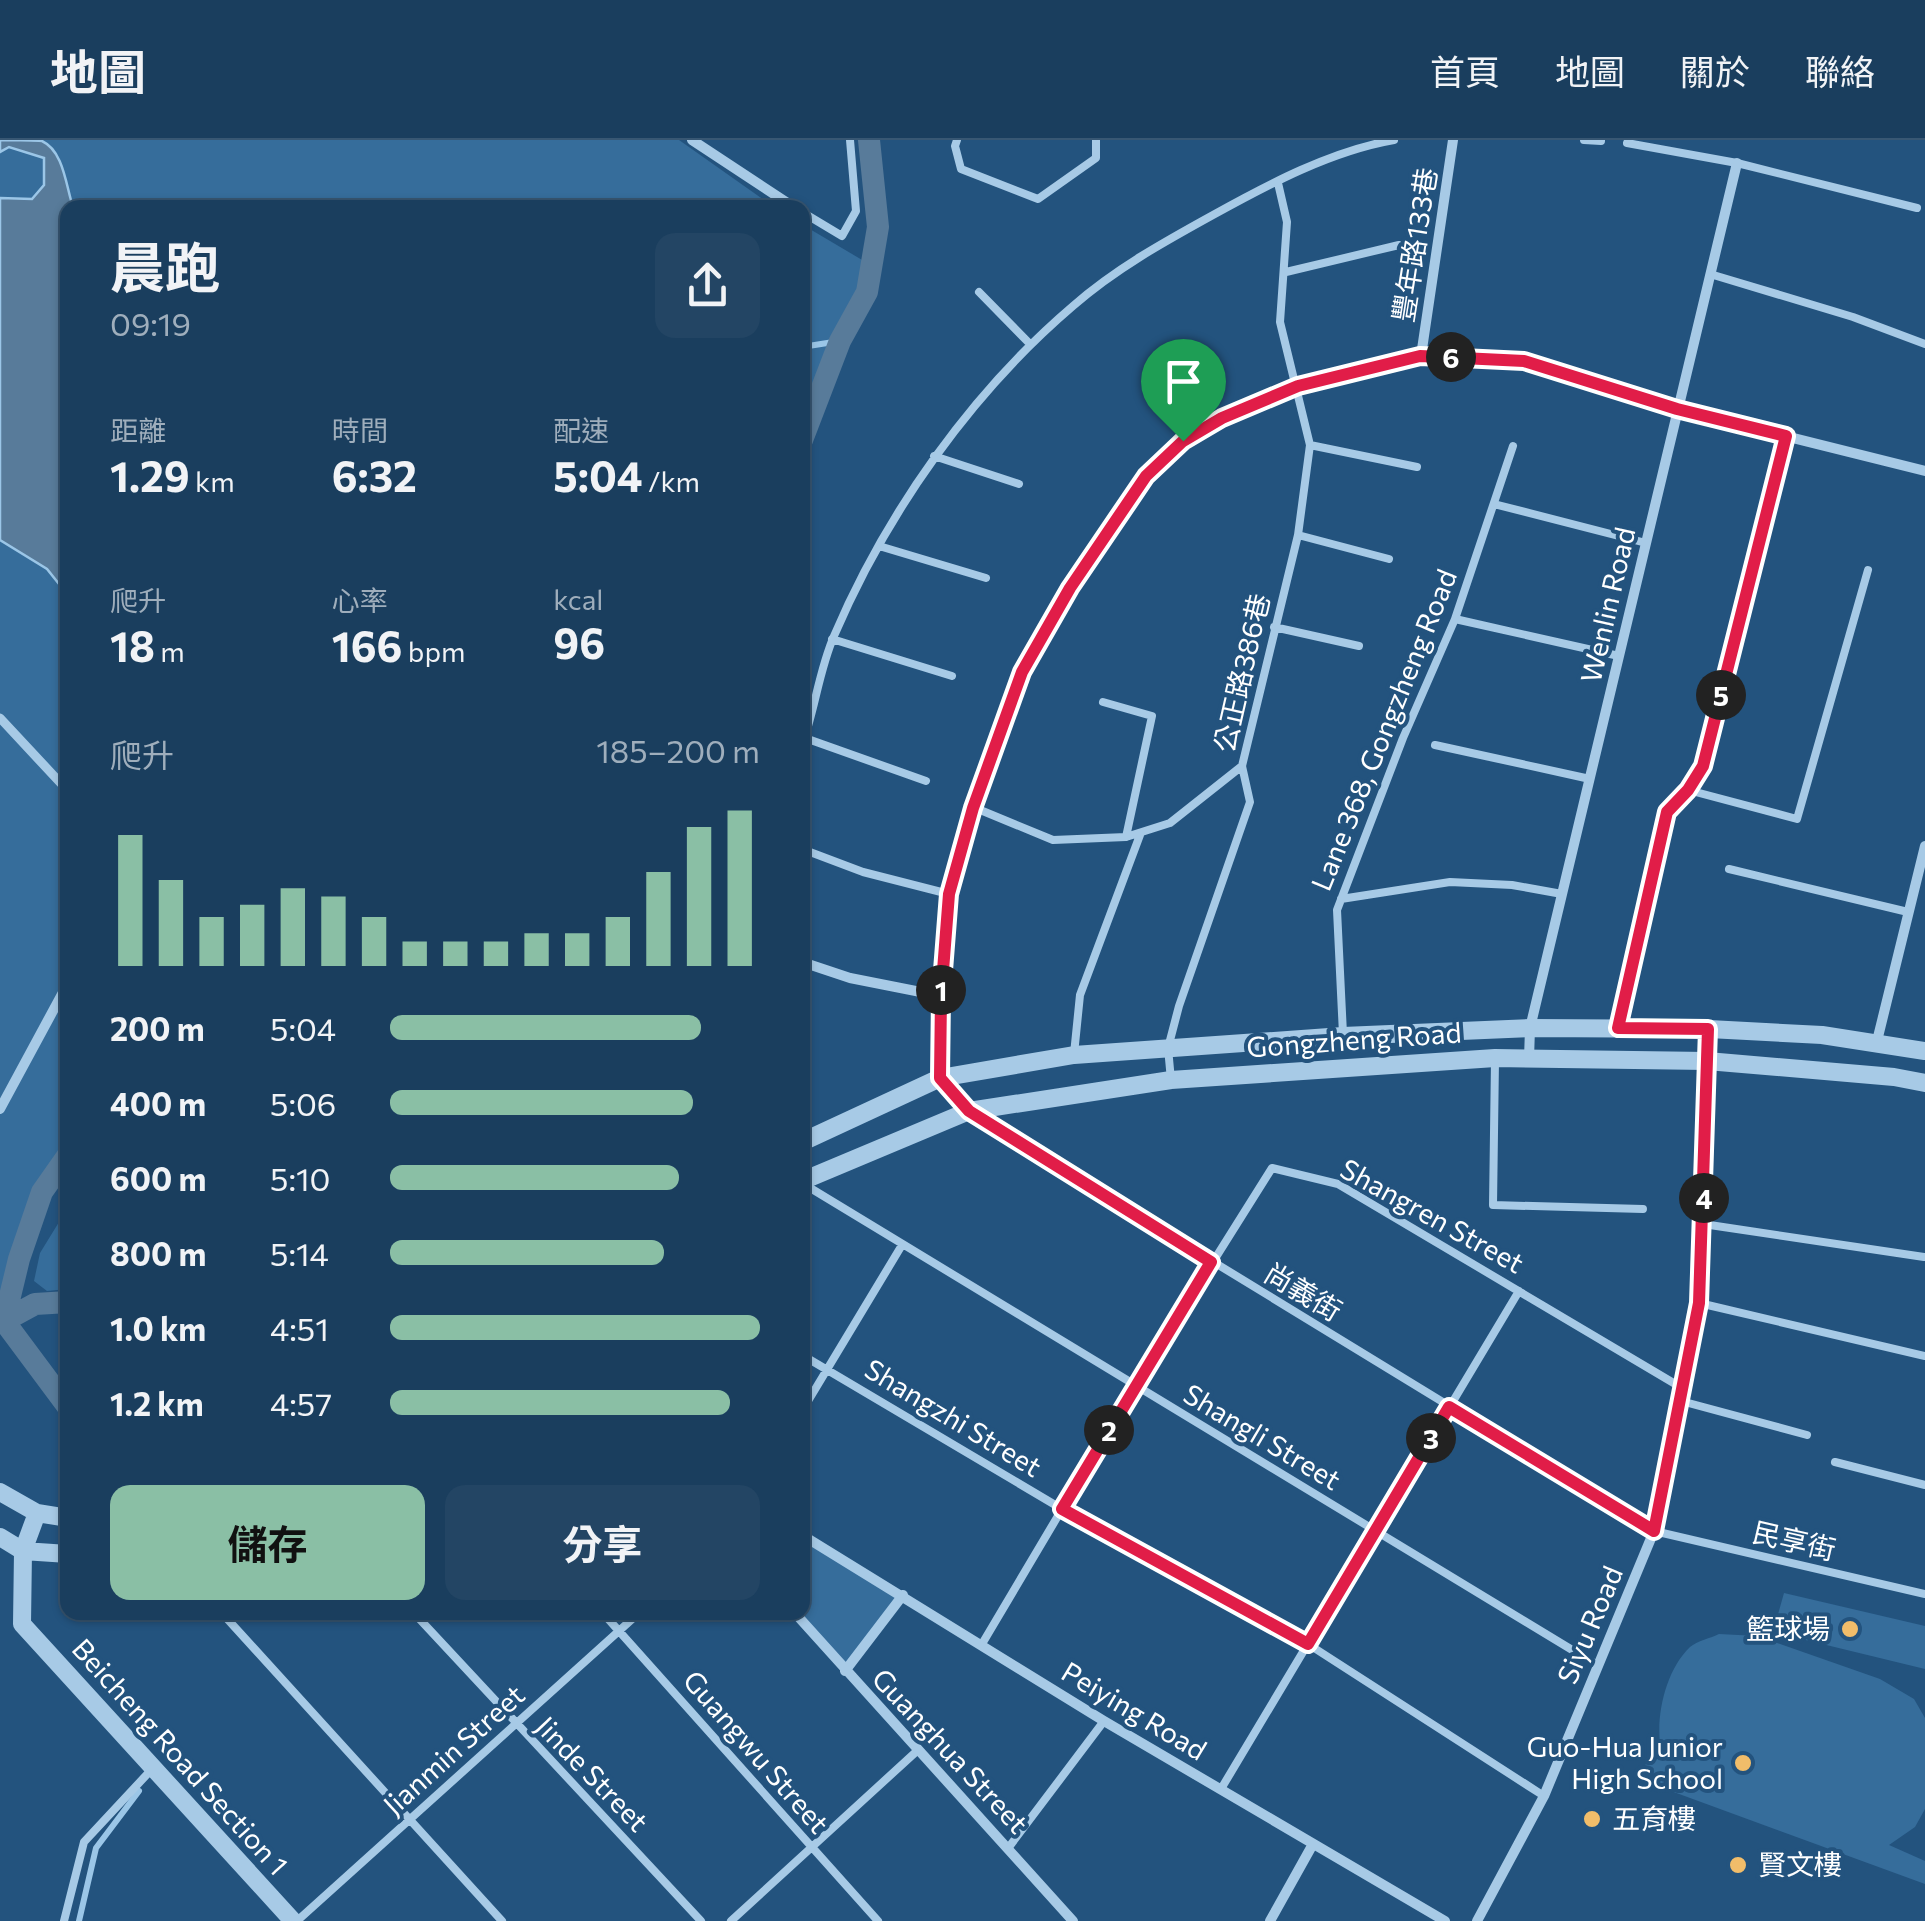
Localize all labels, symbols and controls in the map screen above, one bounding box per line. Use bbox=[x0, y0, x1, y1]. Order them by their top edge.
text: 地圖 bbox=[50, 41, 146, 100]
text: 首頁 bbox=[1430, 49, 1500, 92]
text: 地圖 bbox=[1555, 49, 1625, 92]
text: 關於 bbox=[1680, 49, 1750, 92]
text: 聯絡 bbox=[1805, 49, 1875, 92]
street label: 豐年路133巷 bbox=[1385, 165, 1443, 324]
text: 晨跑 bbox=[110, 232, 220, 299]
button: share bbox=[655, 233, 760, 338]
text: 09:19 bbox=[110, 303, 191, 343]
pin: 6 bbox=[1426, 332, 1476, 382]
pin bbox=[1141, 339, 1226, 442]
text: 6 bbox=[1442, 340, 1460, 374]
icon: arrive bbox=[1156, 354, 1211, 409]
text: 距離 bbox=[110, 413, 166, 447]
text: 時間 bbox=[332, 413, 388, 447]
text: 配速 bbox=[553, 413, 609, 447]
text: 1.29 bbox=[110, 449, 190, 501]
text: 6:32 bbox=[332, 449, 417, 501]
text: 5:04 bbox=[553, 449, 643, 501]
text: km bbox=[190, 464, 235, 498]
text: /km bbox=[643, 464, 700, 498]
street label: Wenlin Road bbox=[1573, 524, 1641, 686]
street label: Lane 368, Gongzheng Road bbox=[1303, 564, 1463, 895]
text: kcal bbox=[553, 582, 603, 616]
text: 爬升 bbox=[110, 583, 166, 617]
text: 心率 bbox=[332, 583, 388, 617]
street label: 公正路386巷 bbox=[1206, 590, 1276, 756]
text: 96 bbox=[553, 616, 605, 668]
text: 18 bbox=[110, 619, 155, 671]
text: 166 bbox=[332, 619, 403, 671]
text: m bbox=[155, 634, 185, 668]
text: bpm bbox=[403, 634, 465, 668]
pin: 5 bbox=[1696, 670, 1746, 720]
text: 5 bbox=[1713, 678, 1729, 712]
text: 185–200 m bbox=[596, 730, 760, 770]
text: 爬升 bbox=[110, 734, 174, 774]
pin: 1 bbox=[916, 965, 966, 1015]
text: 1 bbox=[935, 973, 947, 1007]
text: 200 m bbox=[110, 1008, 205, 1048]
text: 5:04 bbox=[270, 1008, 336, 1048]
street label: Gongzheng Road bbox=[1245, 1015, 1462, 1063]
text: 400 m bbox=[110, 1083, 206, 1123]
text: 5:06 bbox=[270, 1083, 336, 1123]
street label: Shangren Street bbox=[1335, 1151, 1530, 1280]
text: 600 m bbox=[110, 1158, 206, 1198]
text: 5:10 bbox=[270, 1158, 331, 1198]
pin: 4 bbox=[1679, 1173, 1729, 1223]
text: 4 bbox=[1695, 1181, 1713, 1215]
text: 800 m bbox=[110, 1233, 206, 1273]
text: 5:14 bbox=[270, 1233, 329, 1273]
street label: 尚義街 bbox=[1259, 1255, 1348, 1327]
text: 1.0 km bbox=[110, 1308, 206, 1348]
text: 4:51 bbox=[270, 1308, 329, 1348]
street label: Shangzhi Street bbox=[859, 1351, 1048, 1483]
street label: Shangli Street bbox=[1178, 1376, 1347, 1496]
text: 1.2 km bbox=[110, 1383, 204, 1423]
text: 4:57 bbox=[270, 1383, 332, 1423]
pin: 2 bbox=[1084, 1405, 1134, 1455]
text: 2 bbox=[1101, 1413, 1117, 1447]
pin: 3 bbox=[1406, 1413, 1456, 1463]
text: 3 bbox=[1423, 1421, 1439, 1455]
button: 儲存 bbox=[110, 1485, 425, 1600]
button: 分享 bbox=[445, 1485, 760, 1600]
street label: 民享街 bbox=[1749, 1514, 1839, 1566]
street label: Siyu Road bbox=[1549, 1561, 1629, 1689]
place label: 籃球場 bbox=[1746, 1611, 1830, 1645]
marker: 籃球場 bbox=[1839, 1618, 1861, 1640]
street label: Beicheng Road Section 1 bbox=[66, 1631, 296, 1881]
street label: Peiying Road bbox=[1056, 1654, 1213, 1767]
street label: Guanghua Street bbox=[866, 1661, 1036, 1840]
street label: Guangwu Street bbox=[677, 1663, 837, 1840]
street label: Jianmin Street bbox=[376, 1677, 531, 1822]
street label: Jinde Street bbox=[529, 1709, 656, 1838]
place label: Guo-Hua Junior High School bbox=[1527, 1729, 1723, 1795]
marker: Guo-Hua Junior High School bbox=[1732, 1752, 1754, 1774]
place label: 五育樓 bbox=[1612, 1801, 1696, 1835]
marker: 五育樓 bbox=[1581, 1808, 1603, 1830]
place label: 賢文樓 bbox=[1758, 1847, 1842, 1881]
marker: 賢文樓 bbox=[1727, 1854, 1749, 1876]

